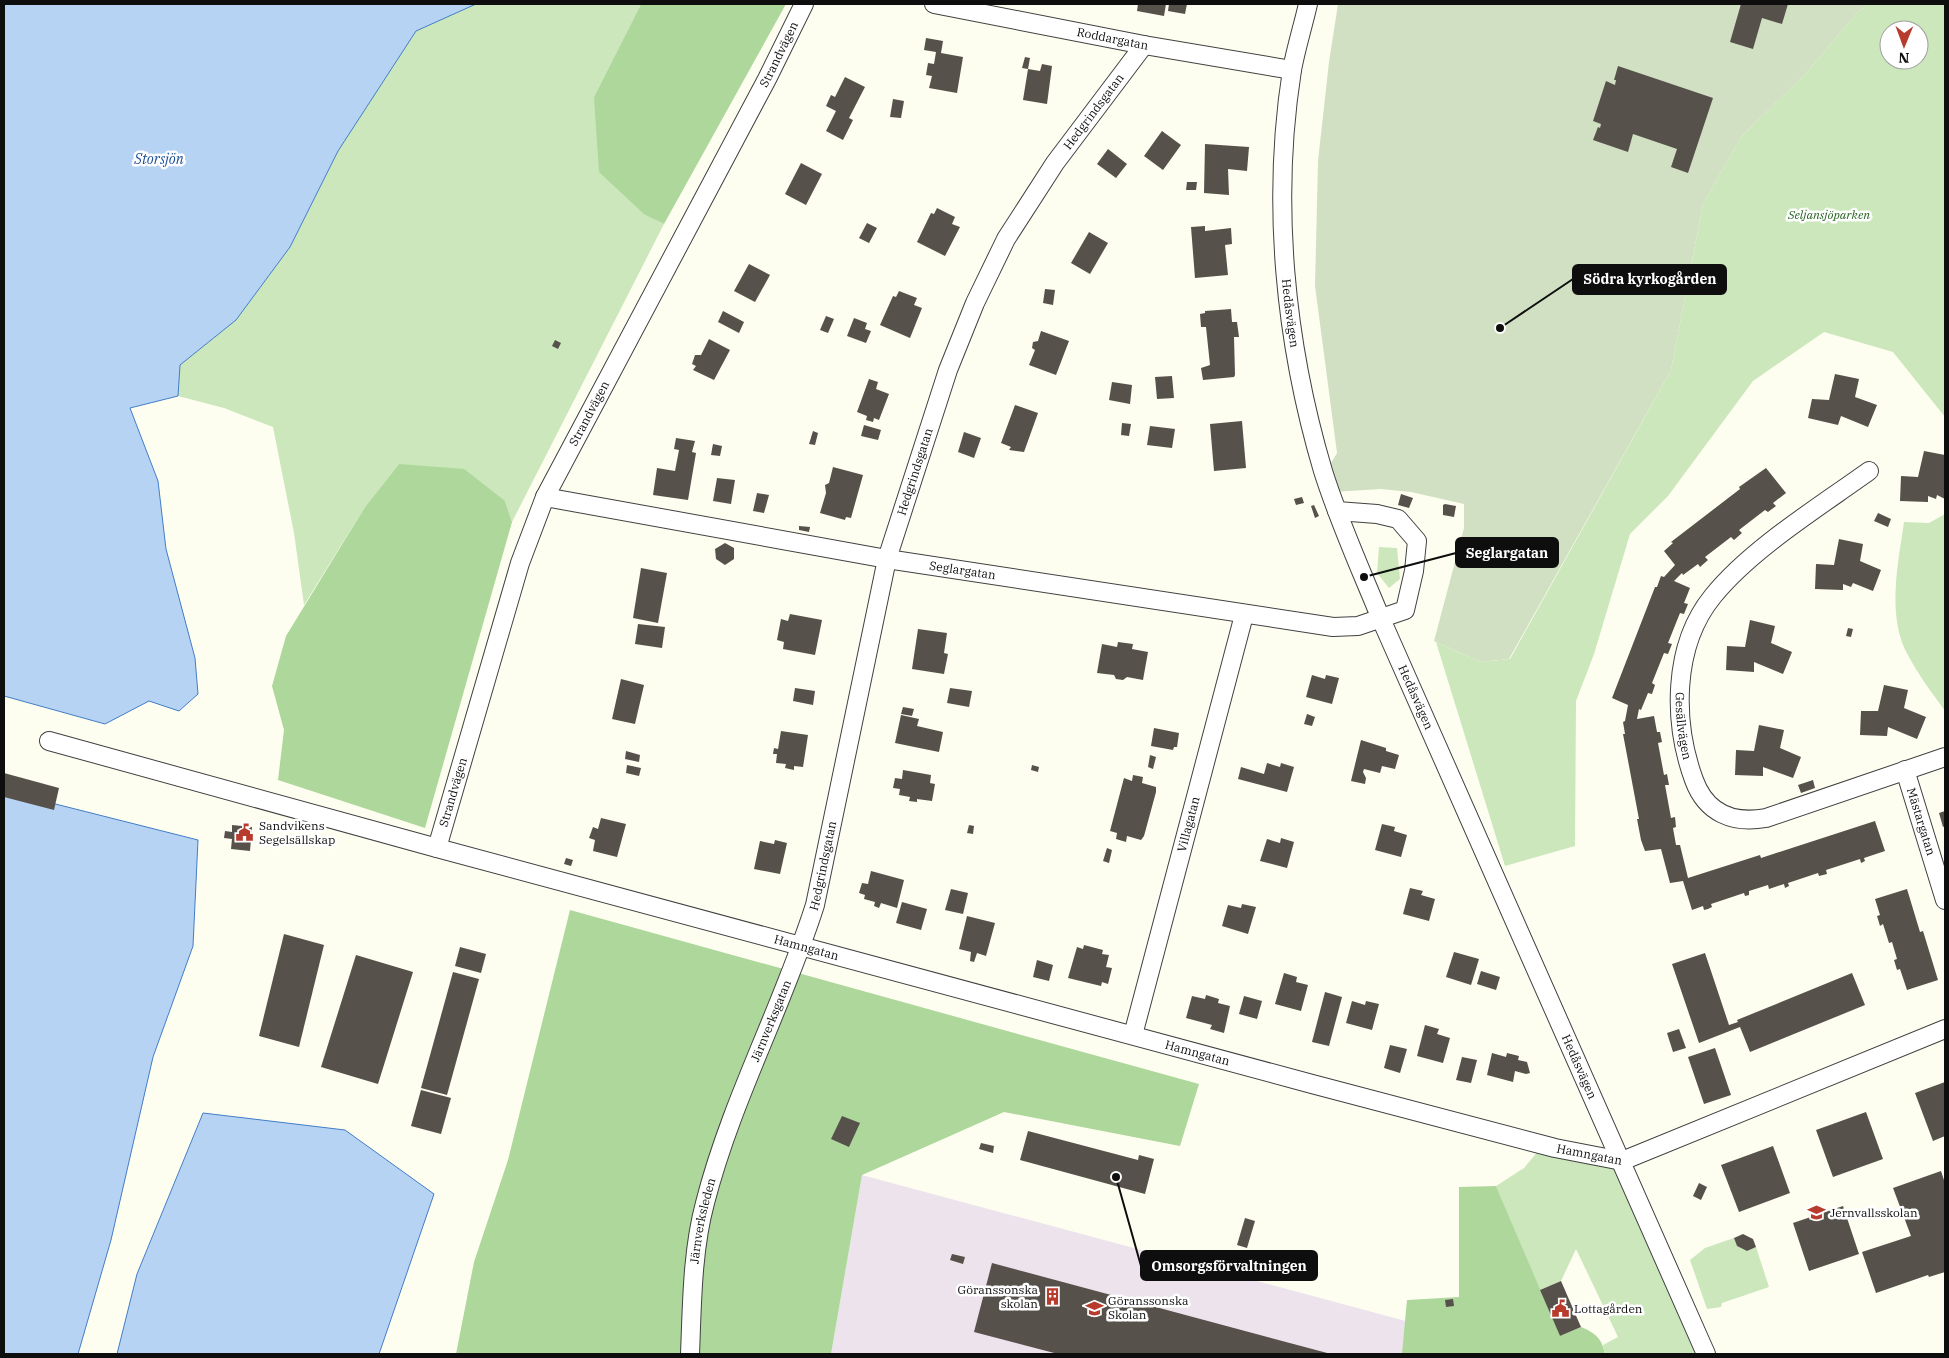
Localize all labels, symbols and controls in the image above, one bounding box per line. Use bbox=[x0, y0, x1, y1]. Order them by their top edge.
street label: Strandvägen bbox=[756, 19, 801, 90]
north arrow bbox=[1879, 20, 1929, 70]
street label: Roddargatan bbox=[1076, 24, 1150, 53]
text: N bbox=[1898, 49, 1909, 67]
street label: Hedgrindsgatan bbox=[1060, 70, 1127, 152]
water label: Storsjön bbox=[133, 150, 184, 168]
park label: Seljansjöparken bbox=[1787, 207, 1870, 222]
callout: Södra kyrkogården bbox=[1573, 265, 1726, 294]
text: Södra kyrkogården bbox=[1583, 270, 1717, 288]
street label: Hedåsvägen bbox=[1279, 278, 1303, 349]
street label: Strandvägen bbox=[566, 378, 612, 448]
street label: Hedgrindsgatan bbox=[894, 426, 936, 517]
callout: Seglargatan bbox=[1456, 538, 1558, 567]
text: Seglargatan bbox=[1466, 544, 1548, 562]
street label: Seglargatan bbox=[928, 558, 997, 583]
street label: Hedåsvägen bbox=[1395, 663, 1437, 732]
street label: Gesällvägen bbox=[1673, 692, 1695, 762]
street label: Strandvägen bbox=[436, 755, 470, 829]
street label: Mästargatan bbox=[1904, 786, 1939, 858]
street label: Villagatan bbox=[1174, 794, 1203, 853]
place label: Sandvikens Segelsällskap bbox=[259, 818, 335, 847]
street label: Hedgrindsgatan bbox=[806, 819, 839, 912]
public building icon: Sandvikens Segelsällskap bbox=[235, 823, 255, 843]
street label: Hamngatan bbox=[772, 931, 841, 963]
street label: Järnverksgatan bbox=[747, 977, 794, 1064]
street label: Hedåsvägen bbox=[1559, 1032, 1600, 1101]
street label: Hamngatan bbox=[1163, 1037, 1232, 1069]
street label: Hamngatan bbox=[1555, 1140, 1624, 1168]
street label: Järnverksleden bbox=[687, 1176, 719, 1264]
school or university icon: Jernvallsskolan bbox=[1806, 1203, 1826, 1223]
place label: Jernvallsskolan bbox=[1830, 1205, 1918, 1220]
callout: Omsorgsförvaltningen bbox=[1141, 1251, 1317, 1280]
text: Omsorgsförvaltningen bbox=[1151, 1257, 1307, 1275]
place label: Göranssonska skolan bbox=[958, 1282, 1038, 1311]
building icon: Göranssonska skolan bbox=[1042, 1287, 1062, 1307]
place label: Göranssonska Skolan bbox=[1108, 1293, 1189, 1322]
school or university icon: Göranssonska Skolan bbox=[1084, 1298, 1104, 1318]
public building icon: Lottagården bbox=[1550, 1299, 1570, 1319]
place label: Lottagården bbox=[1574, 1301, 1643, 1316]

